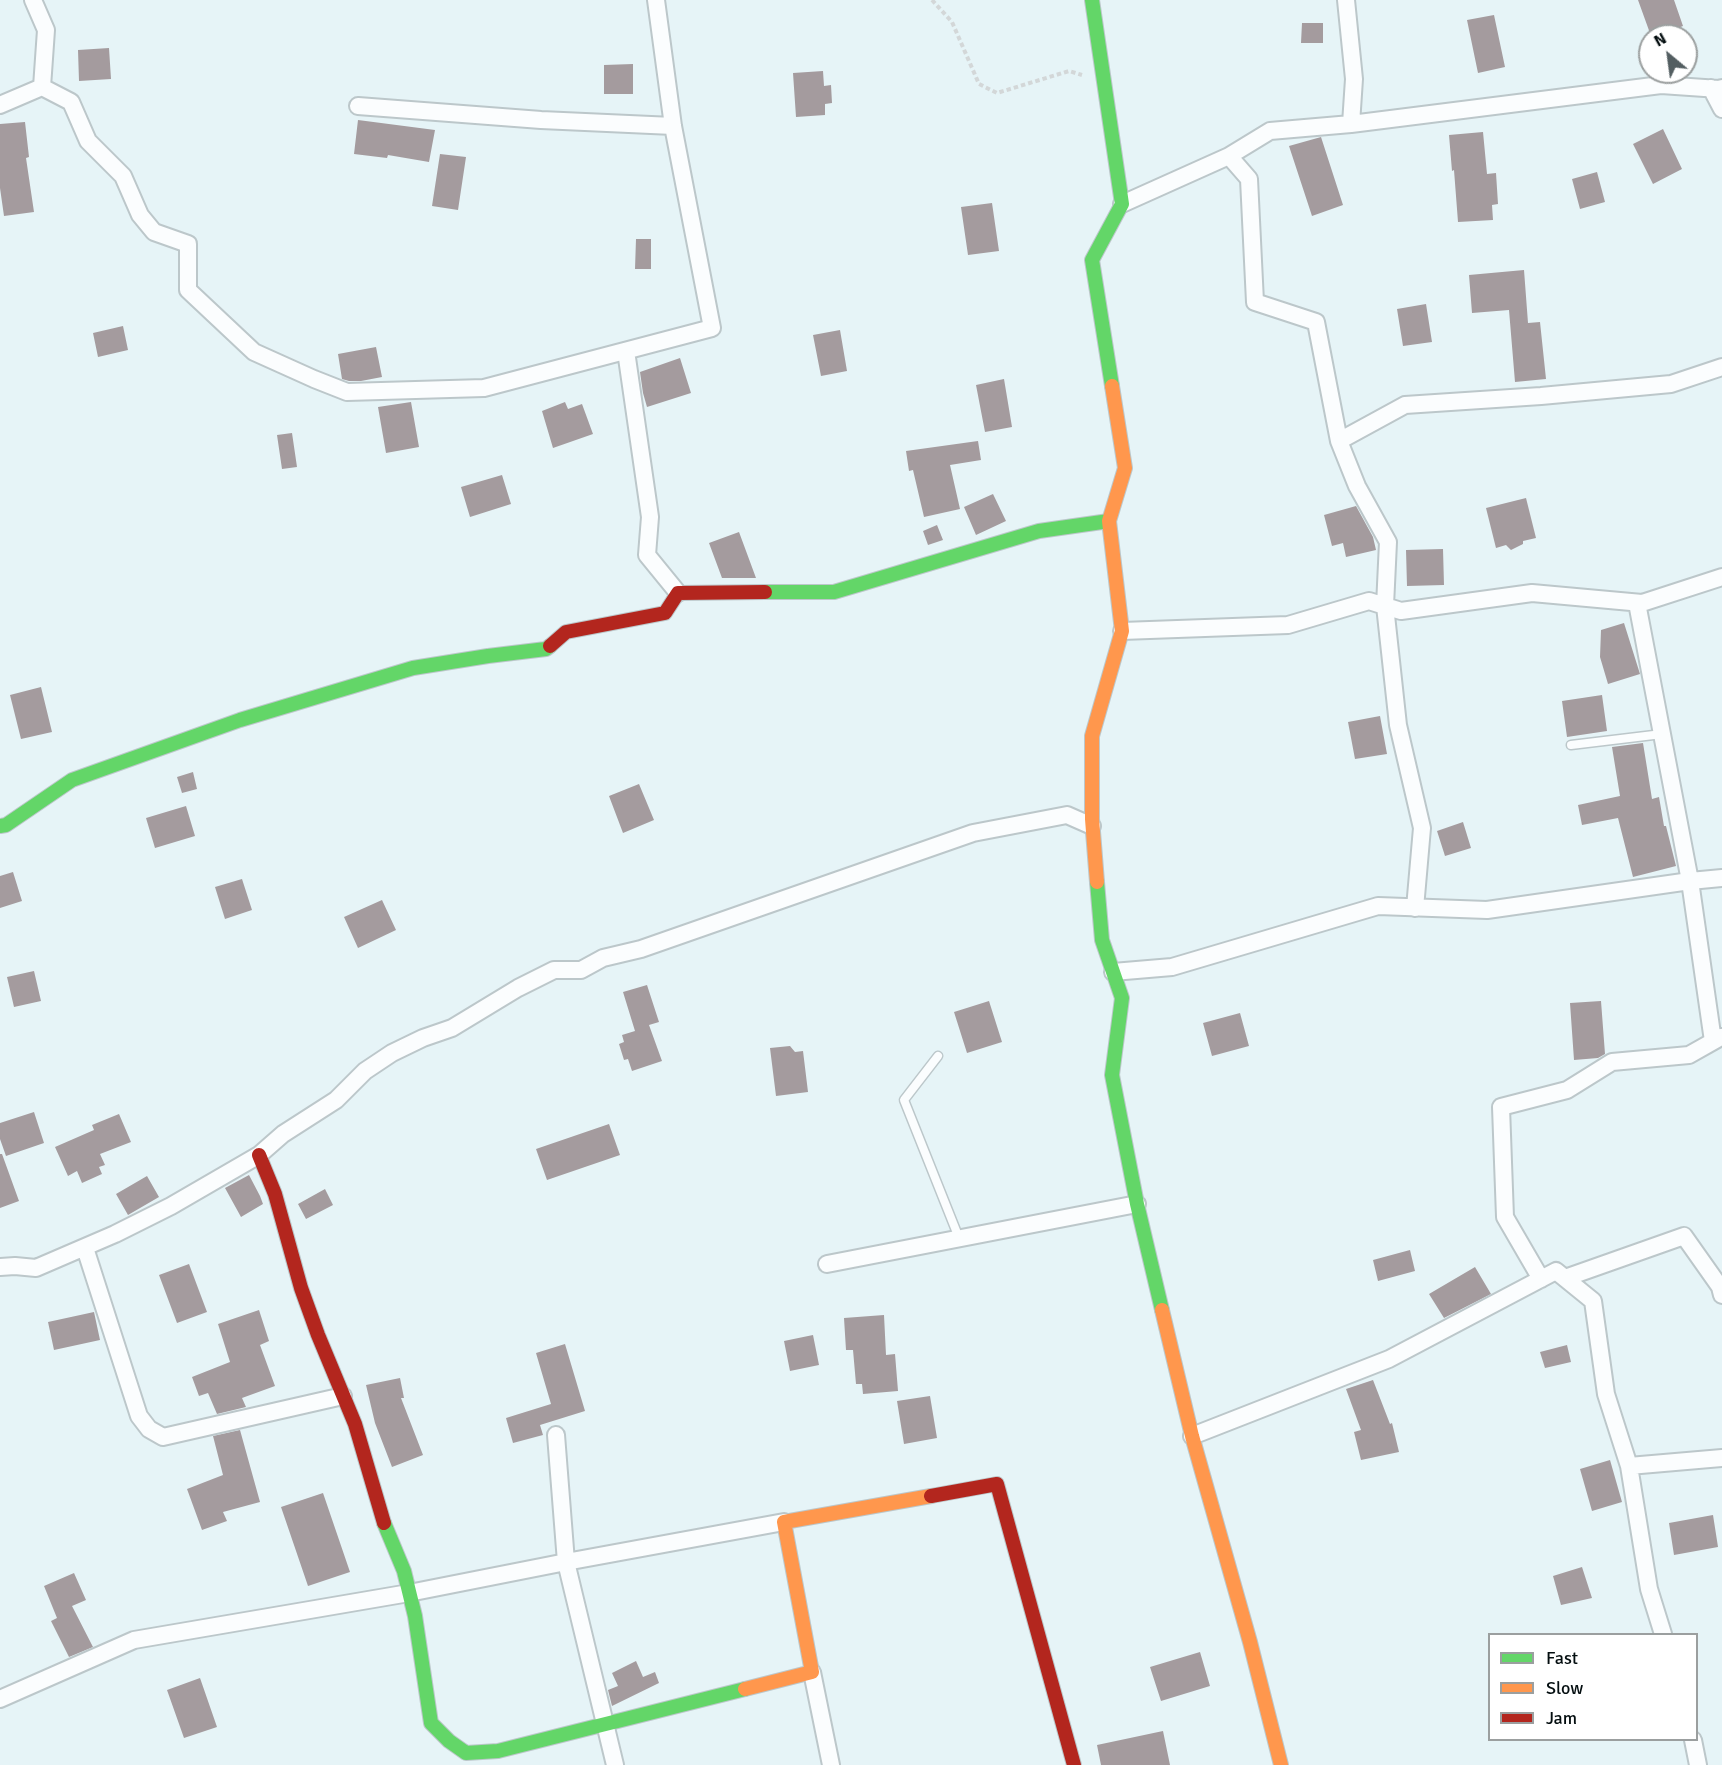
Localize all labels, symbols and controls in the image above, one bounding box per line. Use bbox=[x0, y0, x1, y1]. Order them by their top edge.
north arrow bbox=[1638, 24, 1698, 84]
text: N bbox=[1651, 29, 1670, 51]
legend bbox=[1488, 1633, 1698, 1741]
text: Fast bbox=[1546, 1647, 1578, 1669]
text: Slow bbox=[1546, 1677, 1583, 1699]
text: Jam bbox=[1546, 1707, 1577, 1729]

